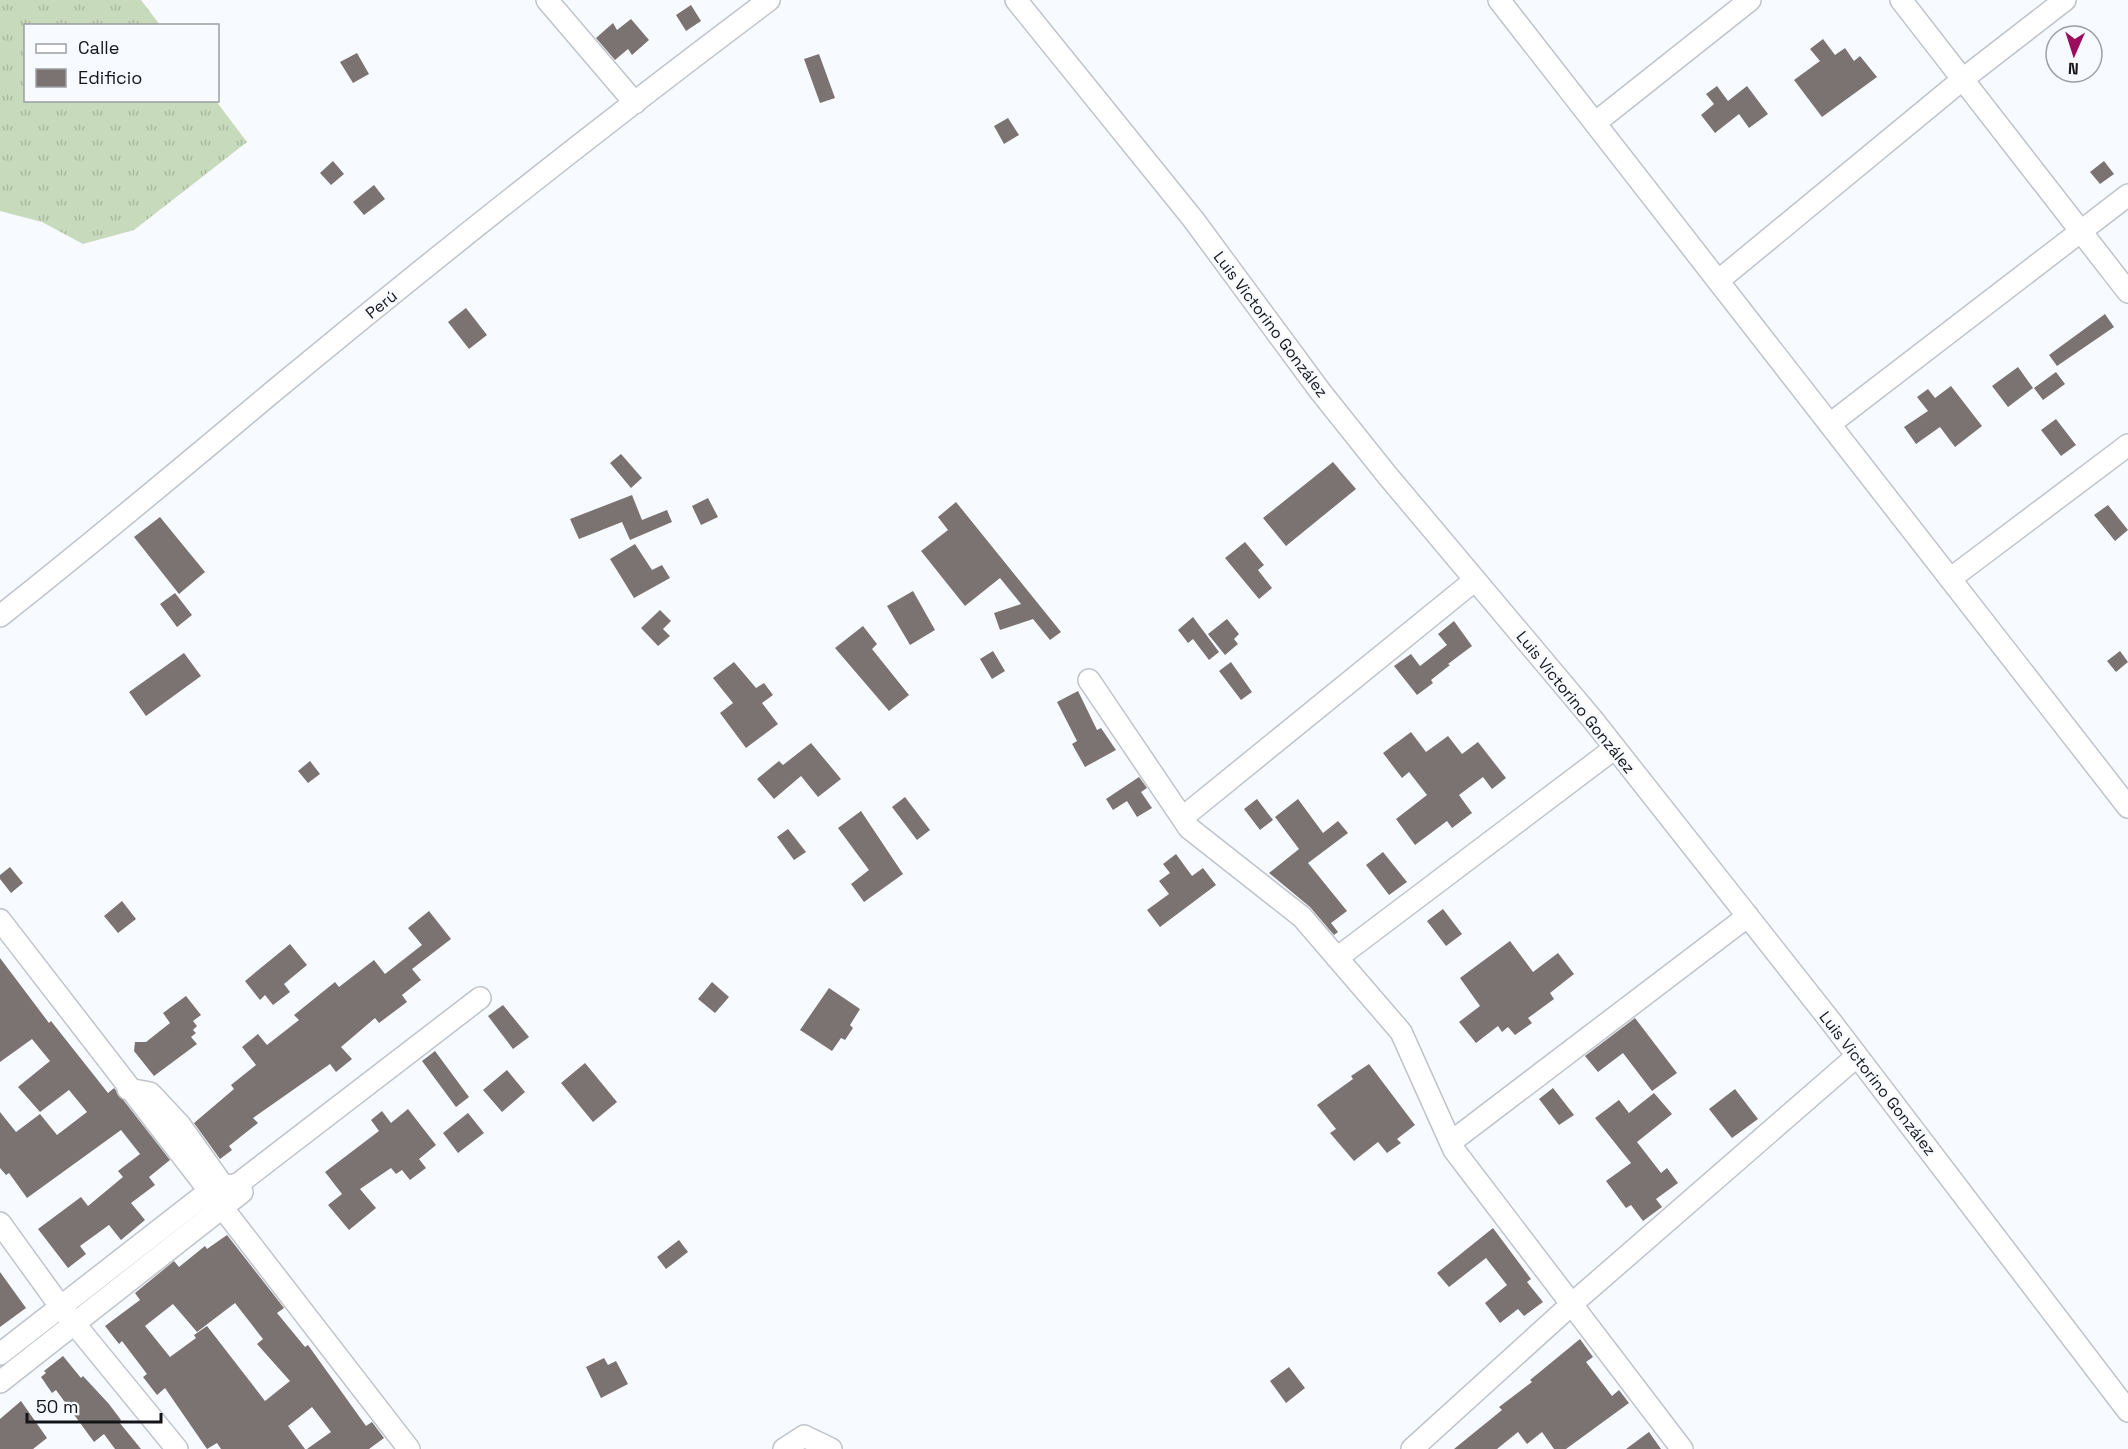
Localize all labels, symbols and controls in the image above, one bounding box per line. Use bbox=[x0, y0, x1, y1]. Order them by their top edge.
legend bbox=[24, 24, 219, 102]
north arrow bbox=[2044, 24, 2104, 84]
text: Calle bbox=[78, 36, 119, 59]
text: N bbox=[2067, 58, 2079, 79]
text: Edificio bbox=[78, 66, 142, 89]
street label: Luis Victorino González bbox=[1209, 247, 1332, 402]
street label: Perú bbox=[361, 285, 401, 323]
street label: Luis Victorino González bbox=[1512, 627, 1640, 778]
street label: Luis Victorino González bbox=[1815, 1007, 1941, 1160]
scale bar bbox=[27, 1386, 160, 1424]
text: 50 m bbox=[36, 1395, 78, 1418]

